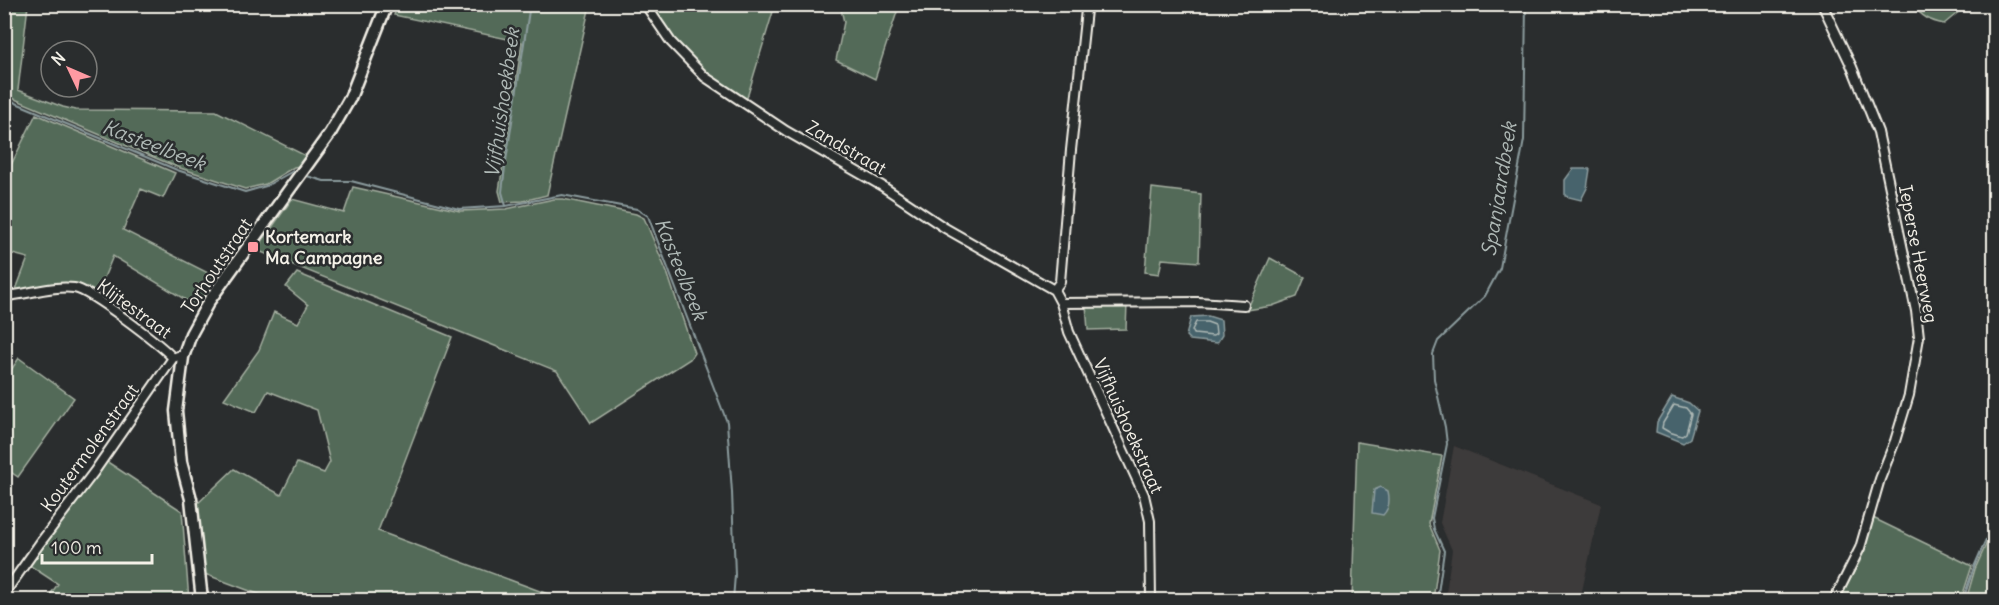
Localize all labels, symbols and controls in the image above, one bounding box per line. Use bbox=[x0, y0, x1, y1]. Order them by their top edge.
water label: Vijfhuishoekbeek bbox=[479, 25, 525, 180]
north arrow bbox=[39, 39, 99, 99]
text: N bbox=[47, 48, 69, 70]
water label: Kasteelbeek bbox=[99, 113, 211, 176]
street label: Zandstraat bbox=[802, 115, 891, 180]
water label: Spanjaardbeek bbox=[1476, 118, 1522, 258]
street label: Ieperse Heerweg bbox=[1894, 183, 1943, 325]
street label: Torhoutstraat bbox=[176, 213, 257, 318]
water label: Kasteelbeek bbox=[650, 214, 714, 325]
place label: Kortemark Ma Campagne bbox=[265, 225, 383, 269]
marker: Kortemark Ma Campagne bbox=[246, 240, 260, 254]
street label: Klijtestraat bbox=[92, 274, 176, 343]
street label: Vijfhuishoekstraat bbox=[1088, 355, 1169, 497]
street label: Koutermolenstraat bbox=[35, 379, 144, 516]
scale bar bbox=[42, 527, 152, 565]
text: 100 m bbox=[51, 536, 102, 559]

